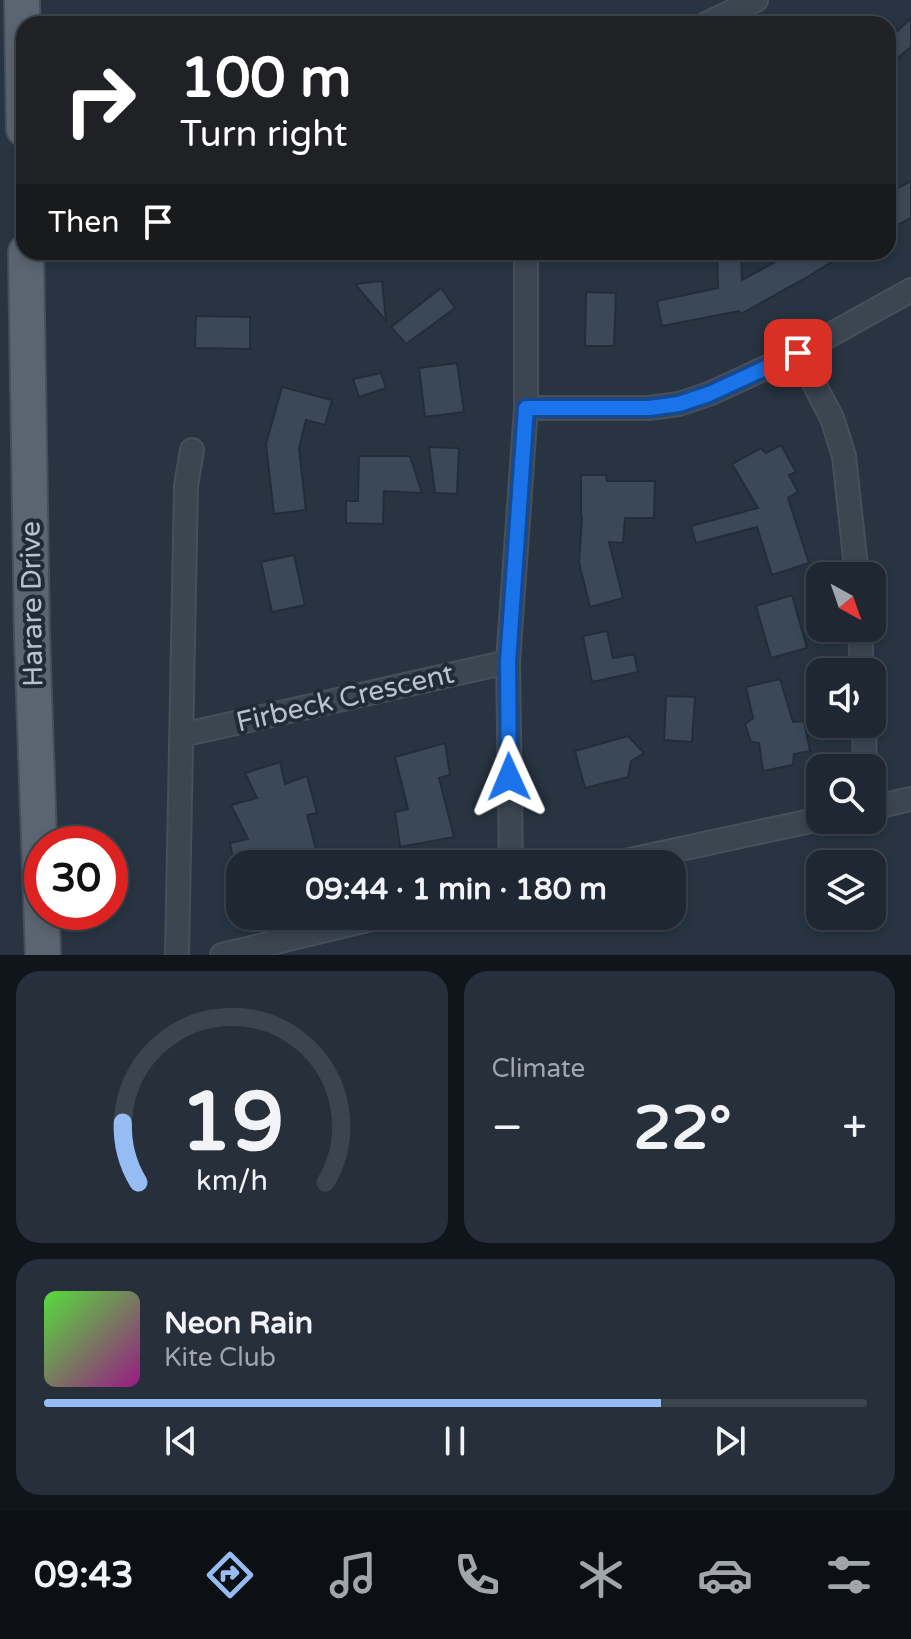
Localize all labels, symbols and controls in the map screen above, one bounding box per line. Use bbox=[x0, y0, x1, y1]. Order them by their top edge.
text: 100 m bbox=[180, 45, 351, 112]
icon: right bbox=[48, 48, 152, 152]
text: Turn right bbox=[180, 113, 347, 156]
icon: arrive bbox=[136, 200, 180, 244]
text: Then bbox=[48, 204, 120, 241]
pin bbox=[764, 319, 832, 387]
icon: arrive bbox=[776, 331, 820, 375]
street label: Harare Drive bbox=[14, 521, 50, 687]
north arrow bbox=[806, 562, 886, 642]
map controls bbox=[806, 562, 886, 930]
street label: Firbeck Crescent bbox=[233, 656, 457, 740]
button: sound bbox=[806, 658, 886, 738]
position arrow bbox=[467, 735, 551, 819]
button: search bbox=[806, 754, 886, 834]
speed limit sign: 30 bbox=[24, 826, 128, 930]
button: layers bbox=[806, 850, 886, 930]
text: 09:44 · 1 min · 180 m bbox=[305, 871, 607, 908]
text: Climate bbox=[492, 1053, 585, 1084]
text: 19 bbox=[180, 1073, 284, 1173]
text: 22° bbox=[634, 1093, 732, 1165]
text: − bbox=[492, 1102, 523, 1155]
text: + bbox=[842, 1102, 867, 1155]
text: km/h bbox=[196, 1164, 268, 1198]
text: Neon Rain bbox=[164, 1305, 313, 1342]
text: Kite Club bbox=[164, 1342, 276, 1373]
icon: previous bbox=[159, 1419, 203, 1463]
icon: pause bbox=[433, 1419, 477, 1463]
icon: next bbox=[708, 1419, 752, 1463]
icon: directions bbox=[202, 1547, 258, 1603]
icon: music bbox=[325, 1547, 381, 1603]
icon: phone bbox=[449, 1547, 505, 1603]
icon: climate bbox=[573, 1547, 629, 1603]
icon: car bbox=[697, 1547, 753, 1603]
icon: filters bbox=[821, 1547, 877, 1603]
text: 09:43 bbox=[34, 1554, 134, 1597]

